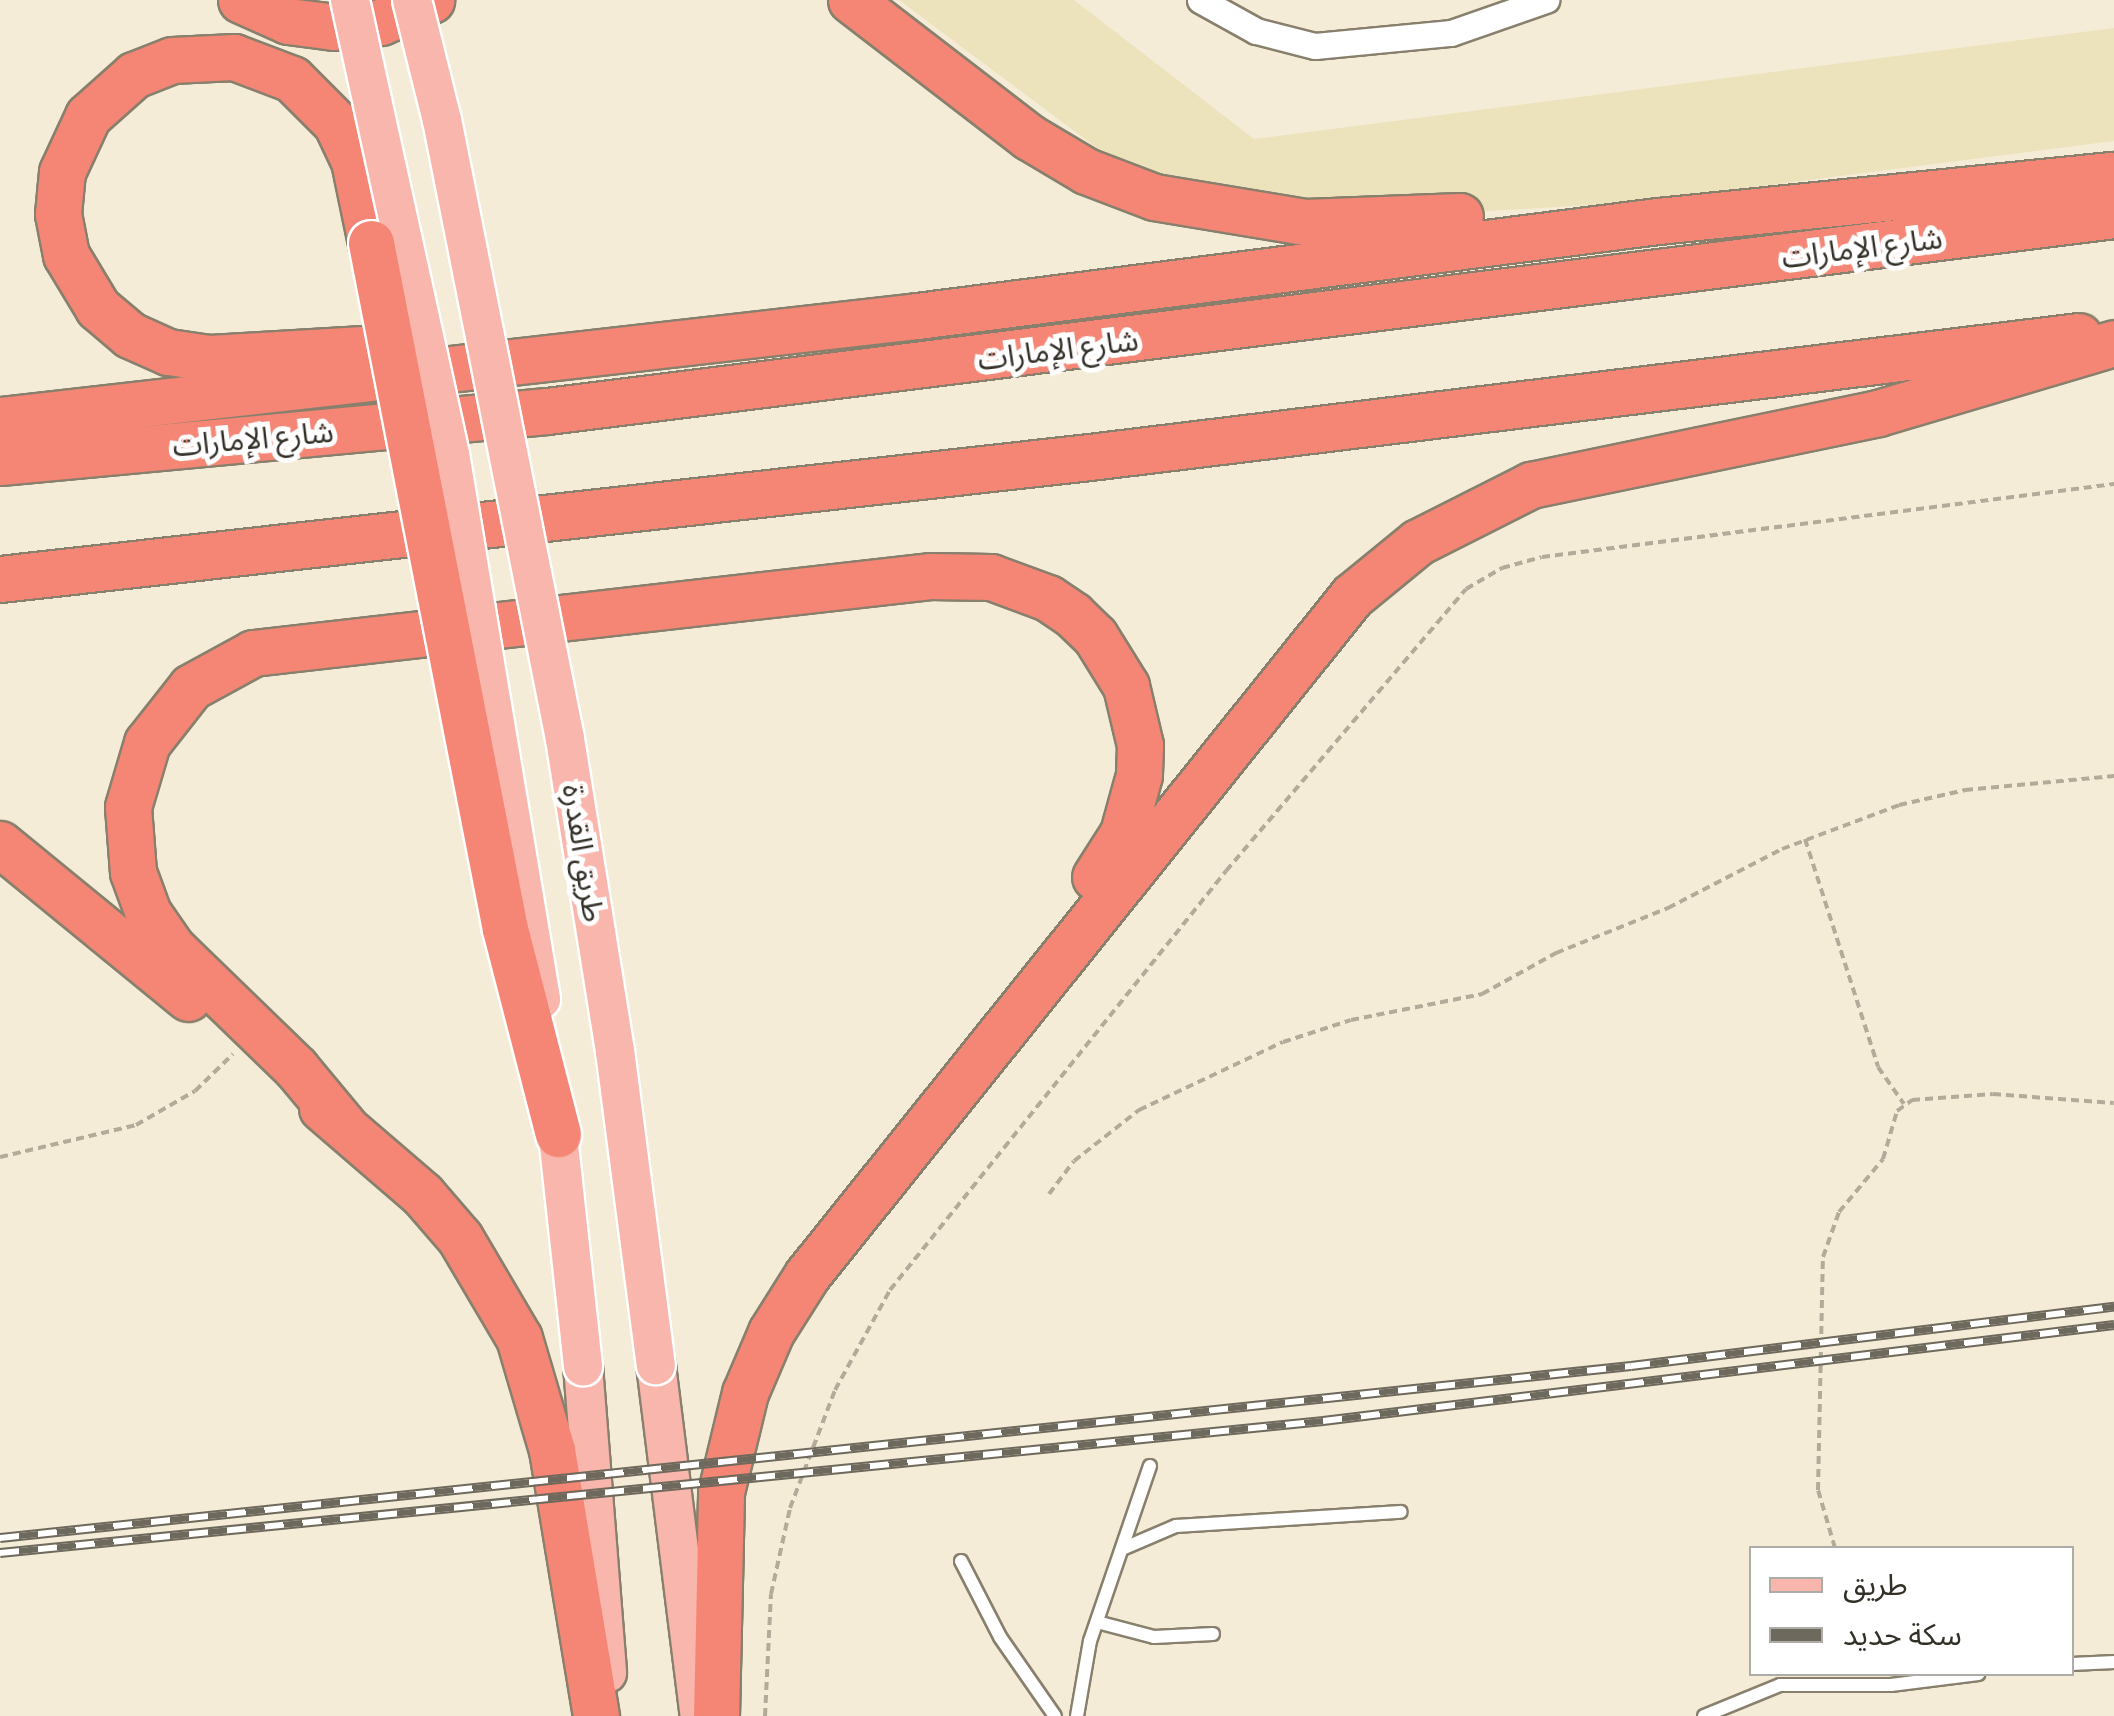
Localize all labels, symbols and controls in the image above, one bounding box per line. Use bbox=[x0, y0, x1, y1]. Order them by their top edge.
street label: شارع الإمارات bbox=[1780, 219, 1944, 275]
street label: شارع الإمارات bbox=[976, 321, 1140, 377]
street label: شارع الإمارات bbox=[171, 413, 335, 463]
street label: طريق القدرة bbox=[555, 782, 613, 924]
legend bbox=[1749, 1546, 2074, 1676]
text: طريق bbox=[1843, 1564, 1908, 1604]
text: سكة حديد bbox=[1843, 1614, 1962, 1654]

